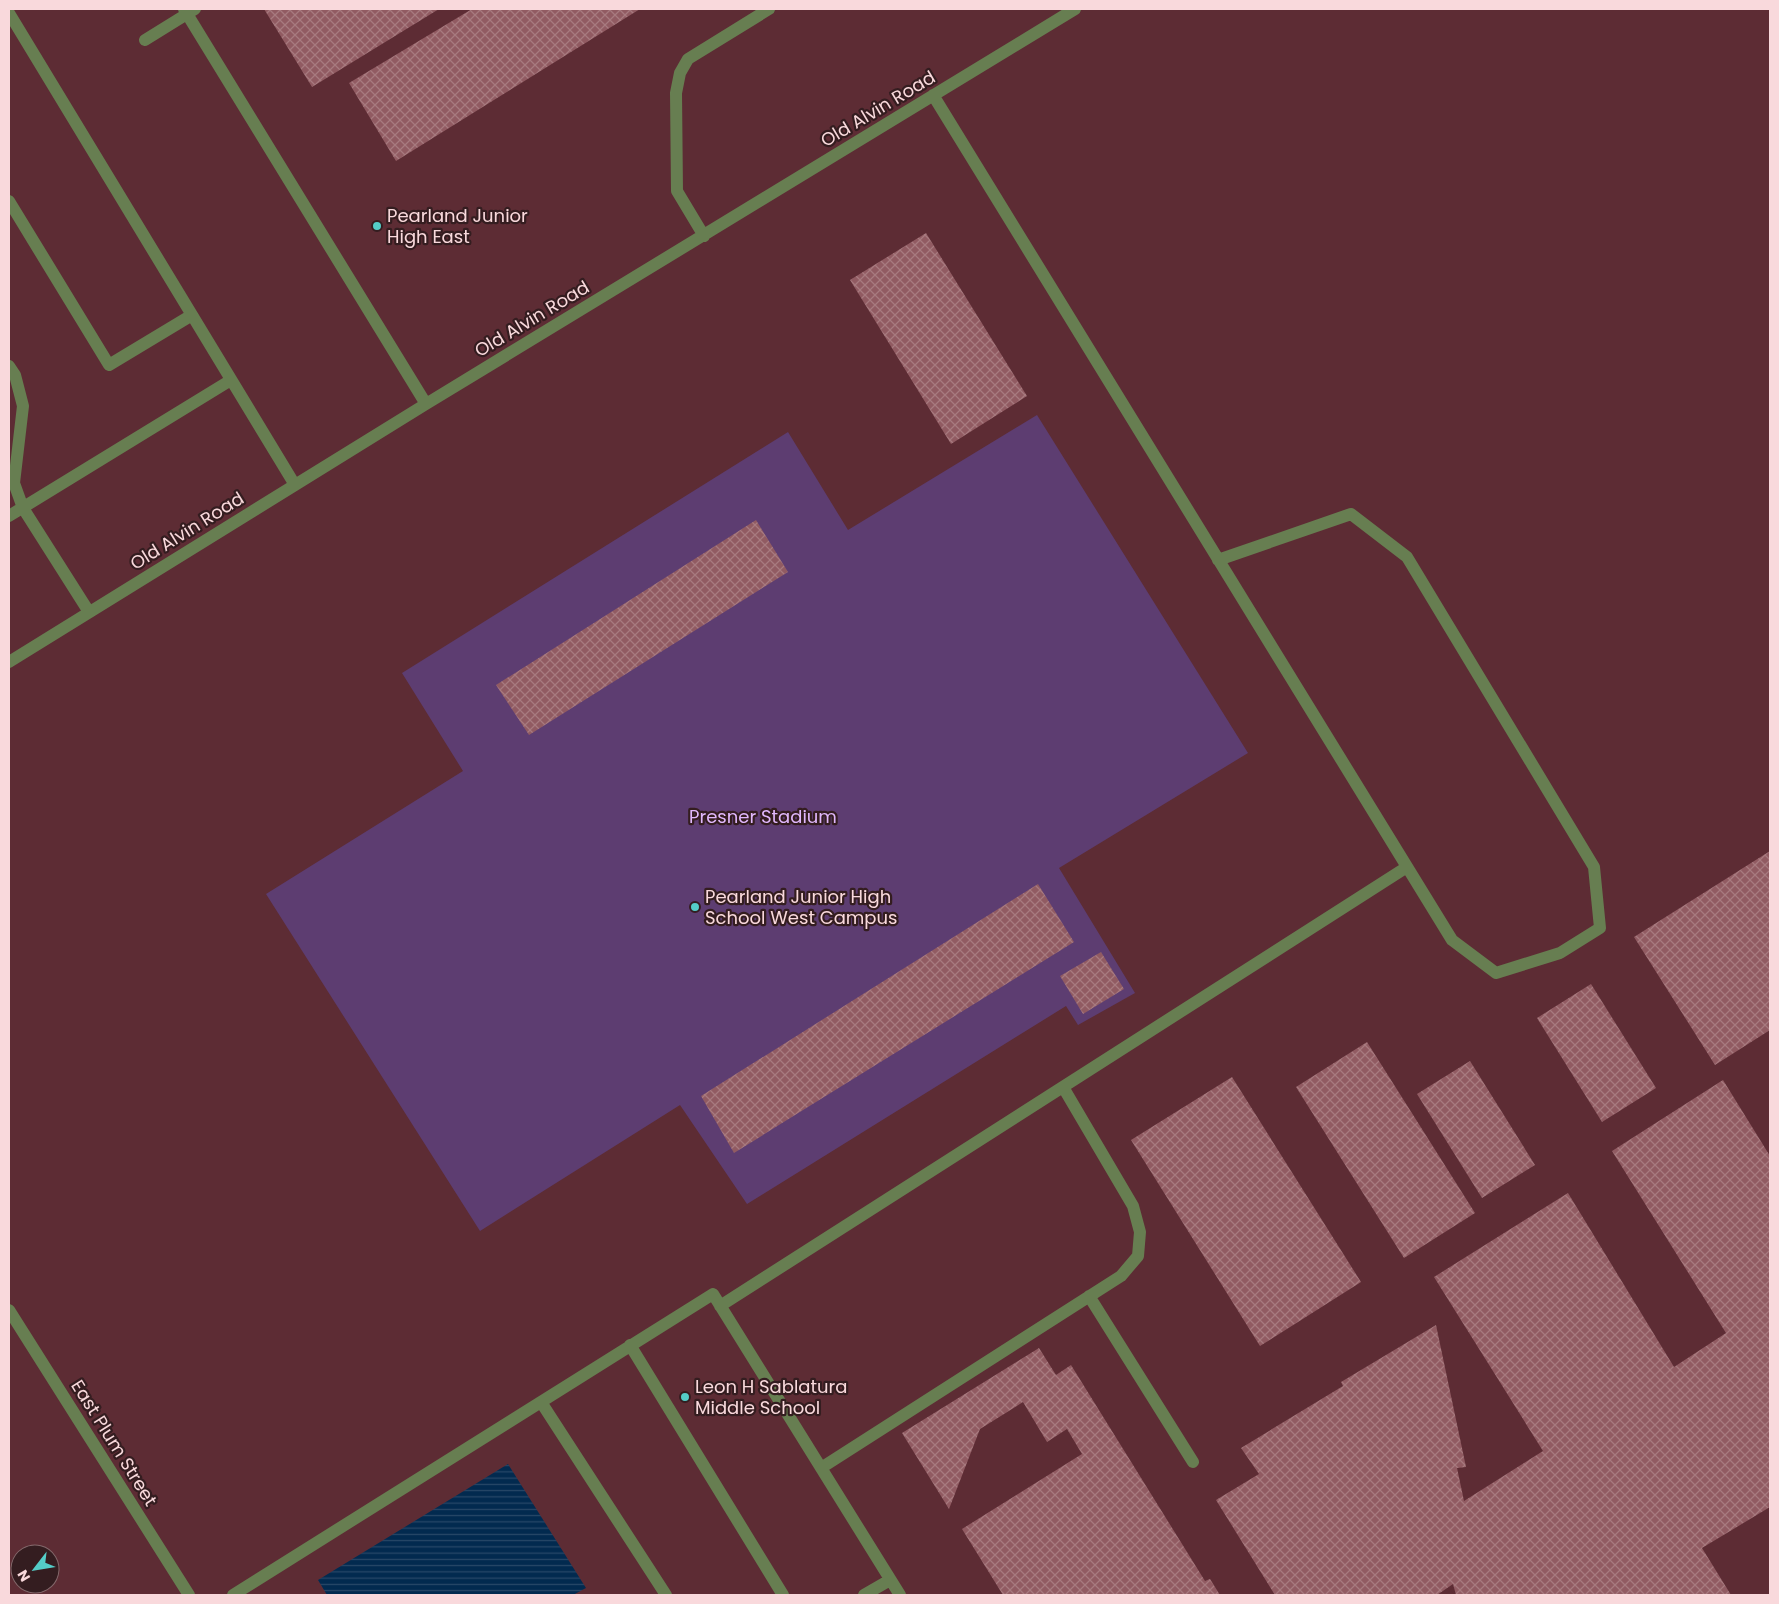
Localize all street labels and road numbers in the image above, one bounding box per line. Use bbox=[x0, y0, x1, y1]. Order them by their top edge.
street label: Old Alvin Road bbox=[816, 64, 940, 153]
street label: Old Alvin Road bbox=[470, 274, 594, 363]
street label: Old Alvin Road bbox=[125, 486, 248, 576]
street label: East Plum Street bbox=[66, 1375, 163, 1511]

